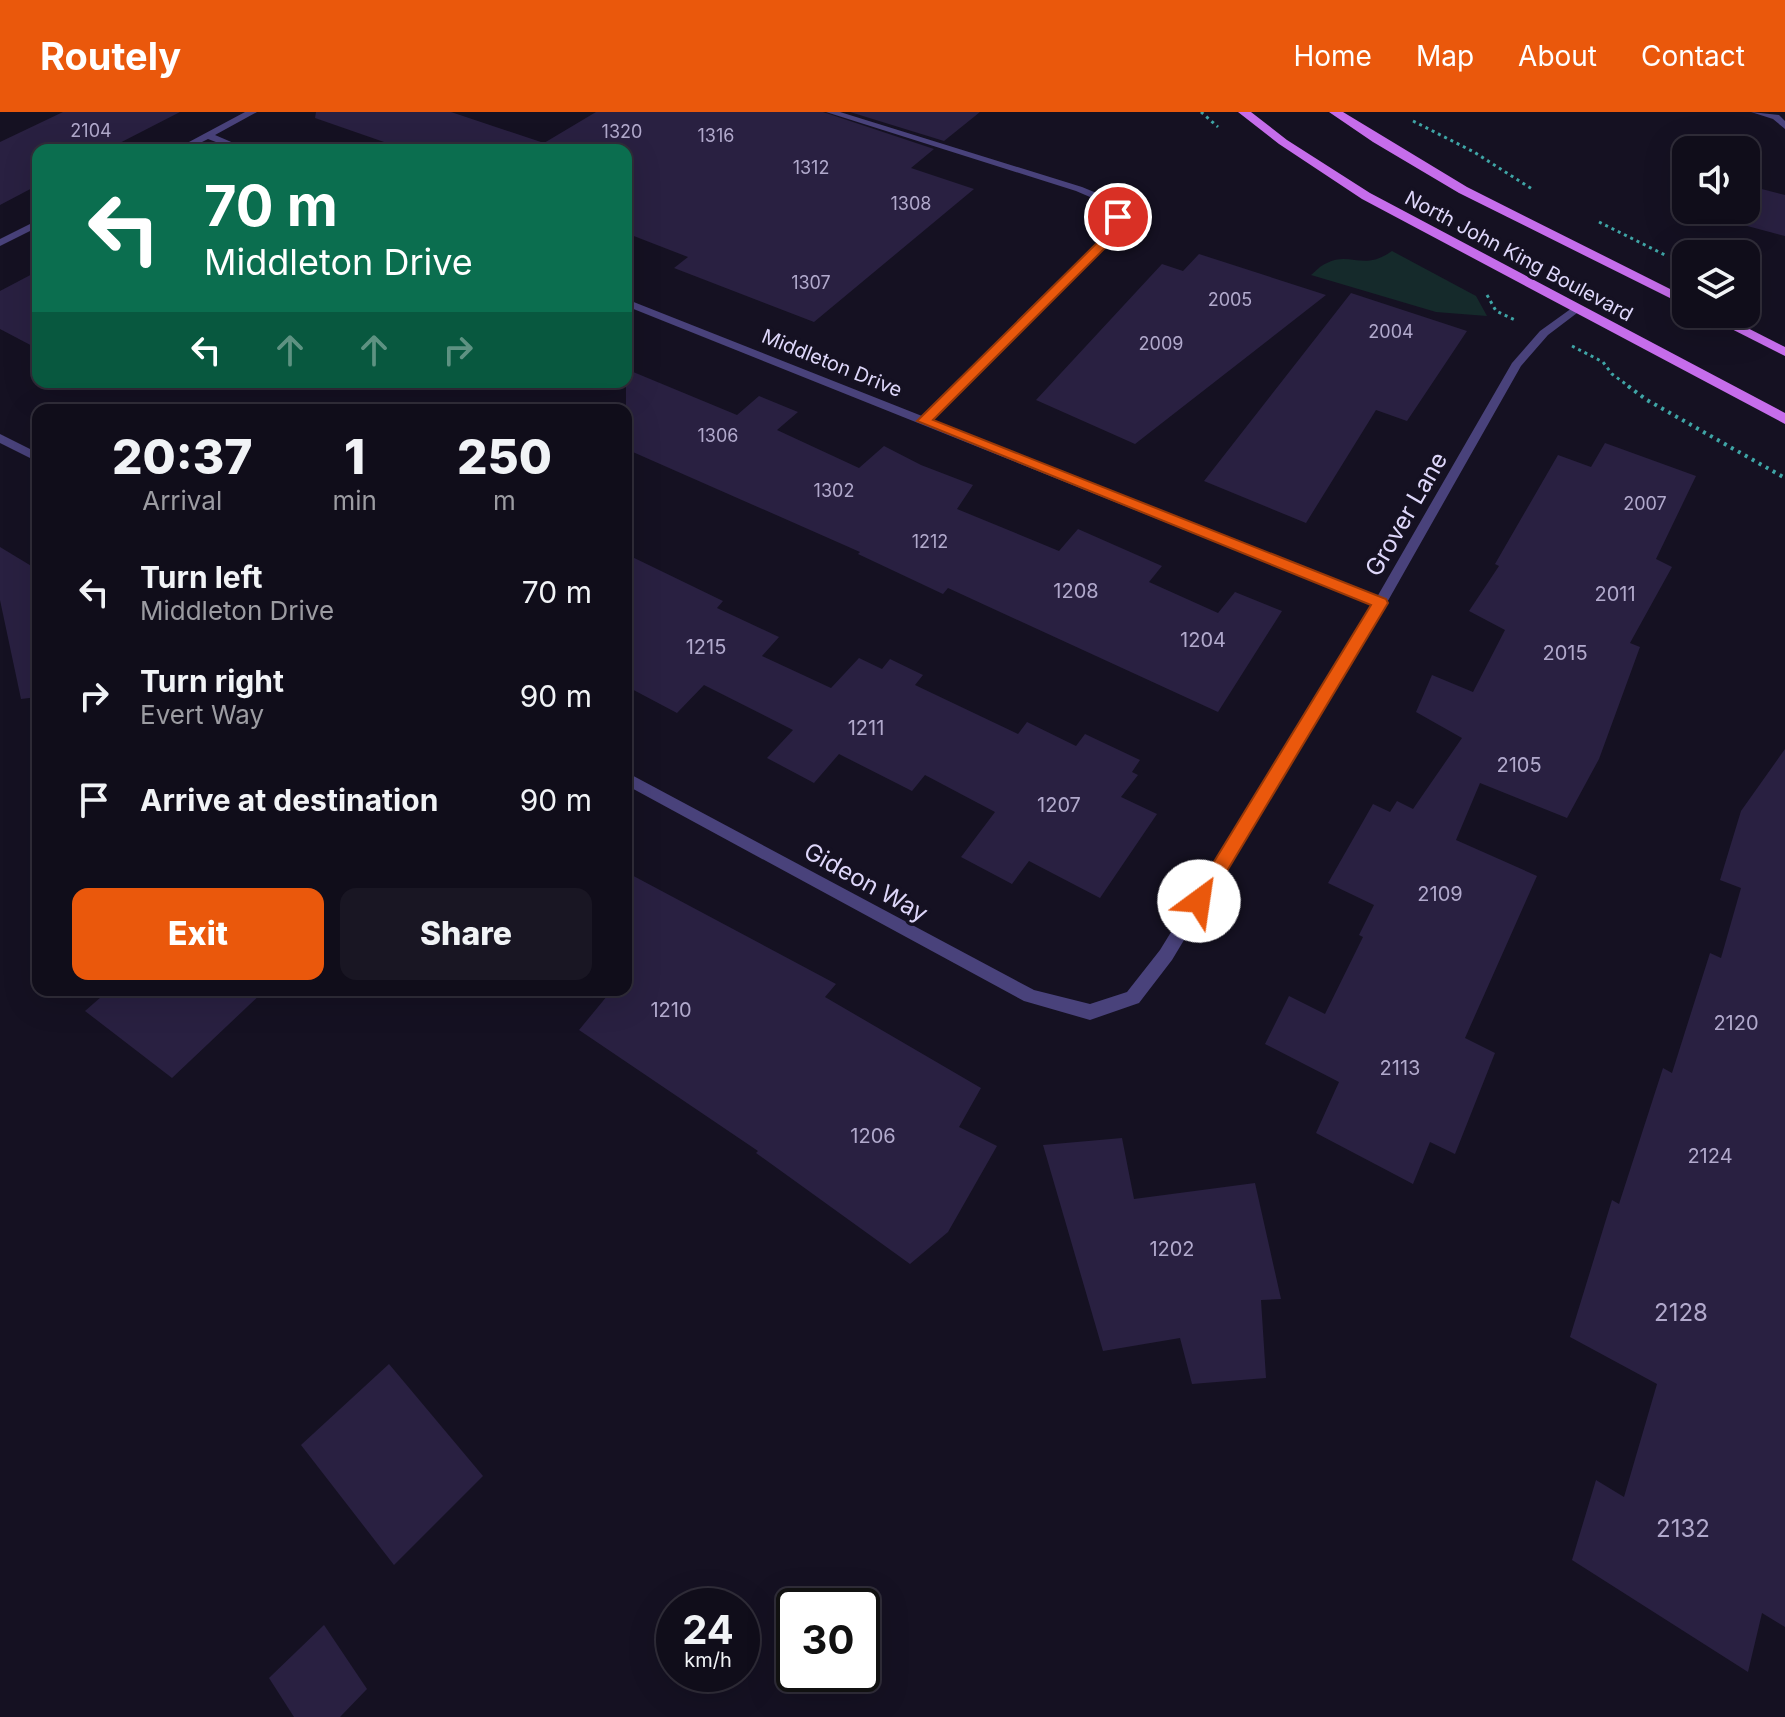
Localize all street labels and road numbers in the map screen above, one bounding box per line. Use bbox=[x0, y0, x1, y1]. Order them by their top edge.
street label: North John King Boulevard bbox=[1401, 186, 1637, 326]
street label: Middleton Drive bbox=[758, 324, 906, 402]
street label: Grover Lane bbox=[1359, 447, 1453, 581]
street label: Gideon Way bbox=[799, 836, 933, 928]

